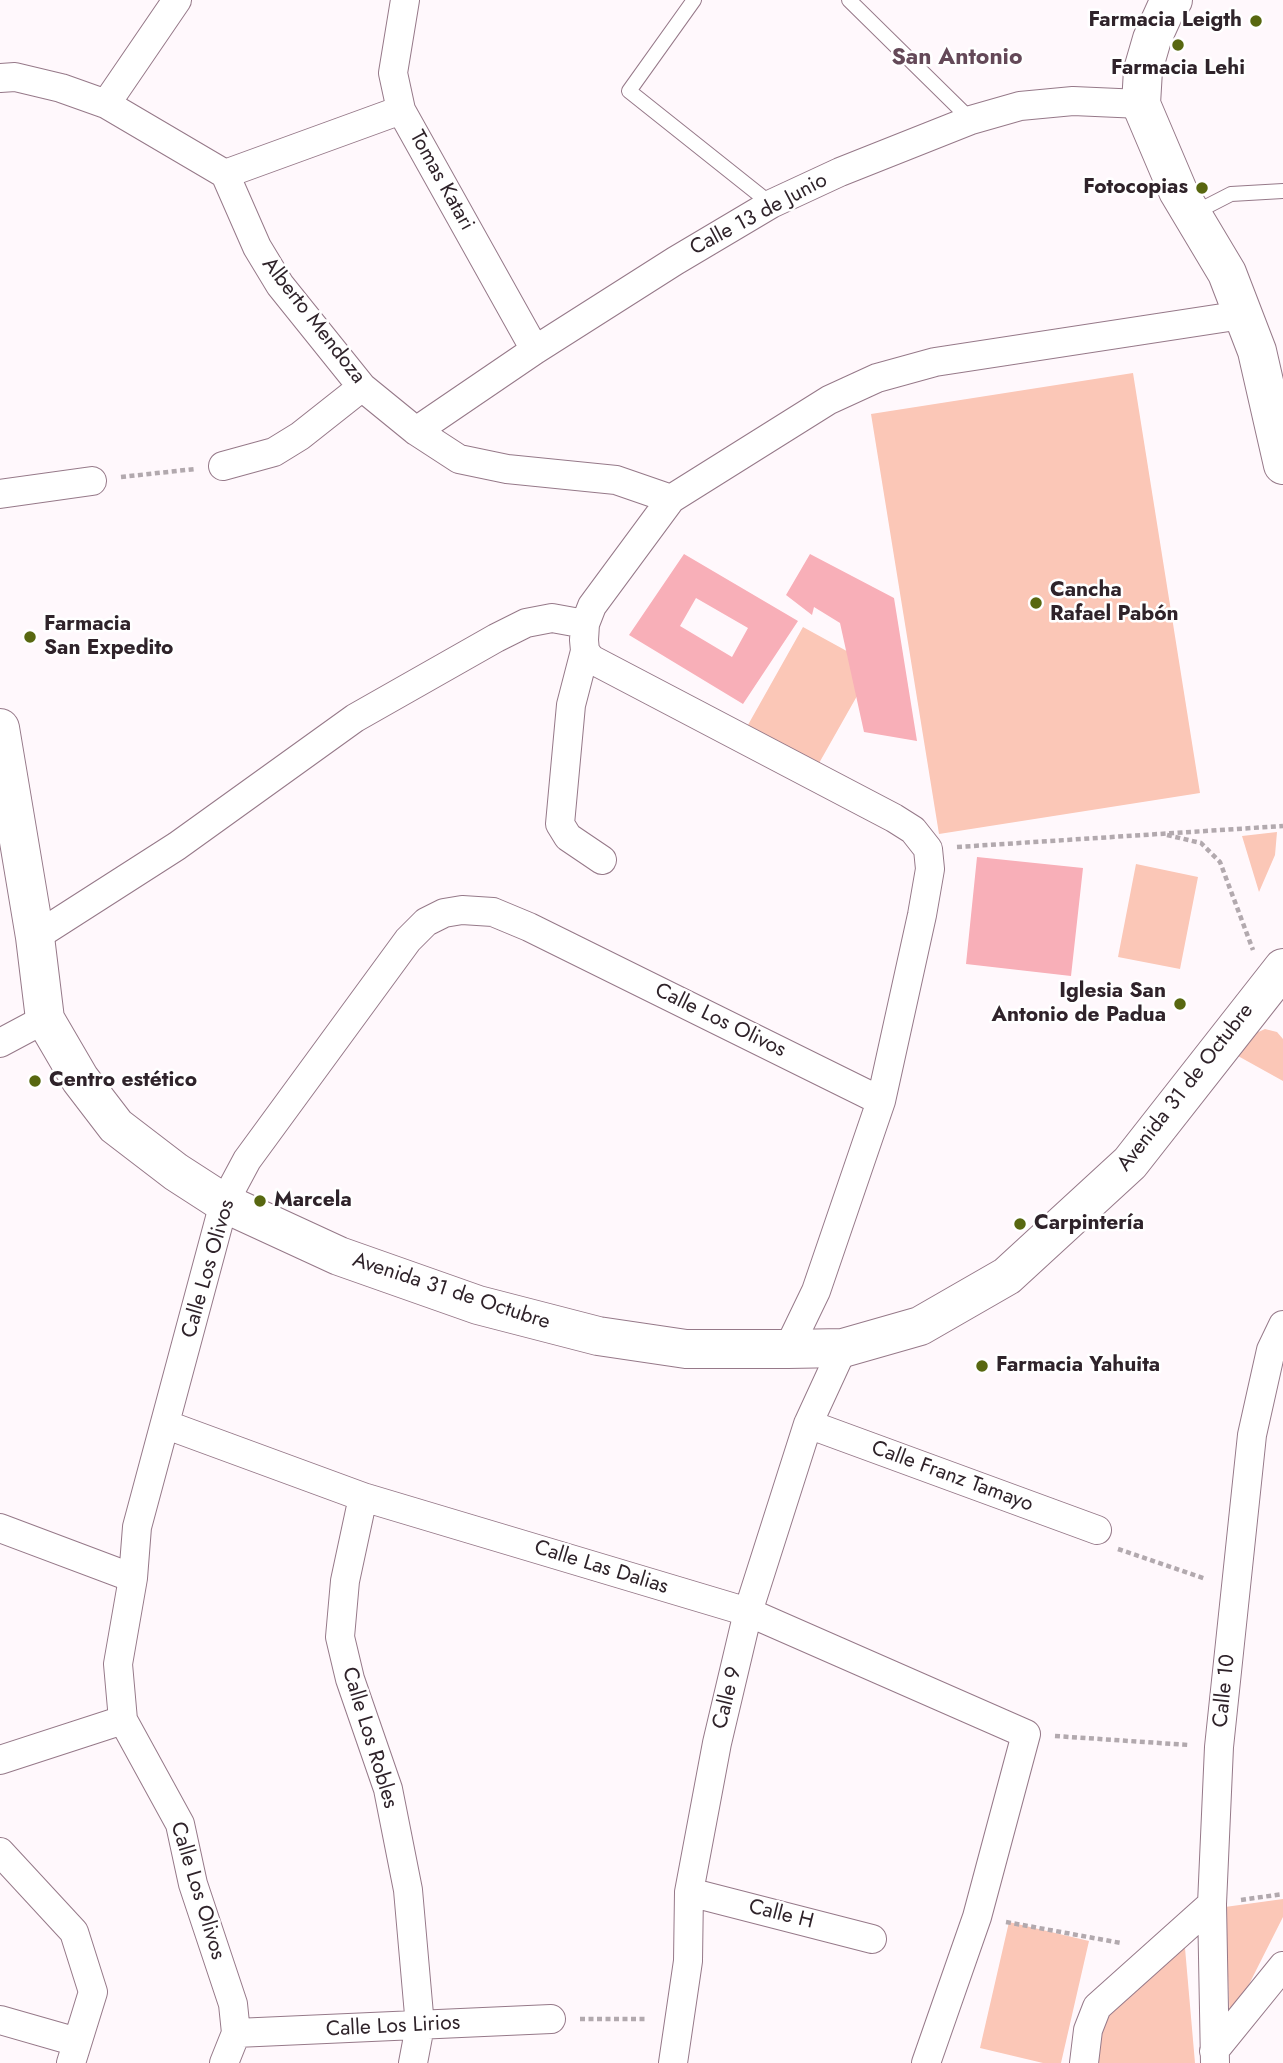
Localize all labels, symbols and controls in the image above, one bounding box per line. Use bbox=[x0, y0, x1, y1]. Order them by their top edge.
place label: Farmacia Leigth bbox=[1088, 8, 1242, 34]
marker: Farmacia Leigth bbox=[1248, 13, 1264, 29]
marker: Farmacia Lehi bbox=[1170, 37, 1186, 53]
district label: San Antonio bbox=[891, 44, 1023, 72]
place label: Farmacia Lehi bbox=[1111, 56, 1245, 82]
street label: Tomas Katari bbox=[403, 127, 479, 235]
street label: Calle 13 de Junio bbox=[686, 168, 832, 262]
place label: Fotocopias bbox=[1083, 175, 1188, 201]
marker: Fotocopias bbox=[1194, 180, 1210, 196]
street label: Alberto Mendoza bbox=[256, 253, 370, 389]
place label: Cancha Rafael Pabón bbox=[1050, 578, 1179, 628]
marker: Cancha Rafael Pabón bbox=[1028, 595, 1044, 611]
place label: Farmacia San Expedito bbox=[44, 612, 173, 662]
marker: Farmacia San Expedito bbox=[22, 629, 38, 645]
street label: Calle Los Olivos bbox=[650, 978, 790, 1064]
place label: Iglesia San Antonio de Padua bbox=[991, 979, 1166, 1029]
marker: Iglesia San Antonio de Padua bbox=[1172, 996, 1188, 1012]
street label: Avenida 31 de Octubre bbox=[1113, 999, 1259, 1177]
place label: Centro estético bbox=[49, 1068, 197, 1094]
marker: Centro estético bbox=[27, 1073, 43, 1089]
place label: Marcela bbox=[274, 1188, 352, 1214]
marker: Marcela bbox=[252, 1193, 268, 1209]
street label: Calle Los Olivos bbox=[177, 1197, 241, 1341]
place label: Carpintería bbox=[1034, 1211, 1144, 1237]
marker: Carpintería bbox=[1012, 1216, 1028, 1232]
street label: Avenida 31 de Octubre bbox=[349, 1248, 553, 1336]
place label: Farmacia Yahuita bbox=[996, 1353, 1160, 1379]
marker: Farmacia Yahuita bbox=[974, 1358, 990, 1374]
street label: Calle Franz Tamayo bbox=[868, 1436, 1036, 1518]
street label: Calle Las Dalias bbox=[531, 1536, 671, 1600]
street label: Calle 10 bbox=[1209, 1653, 1241, 1729]
street label: Calle Los Robles bbox=[336, 1664, 402, 1812]
street label: Calle 9 bbox=[708, 1664, 748, 1732]
street label: Calle Los Olivos bbox=[164, 1819, 230, 1963]
street label: Calle H bbox=[746, 1895, 816, 1935]
street label: Calle Los Lirios bbox=[325, 2011, 461, 2043]

